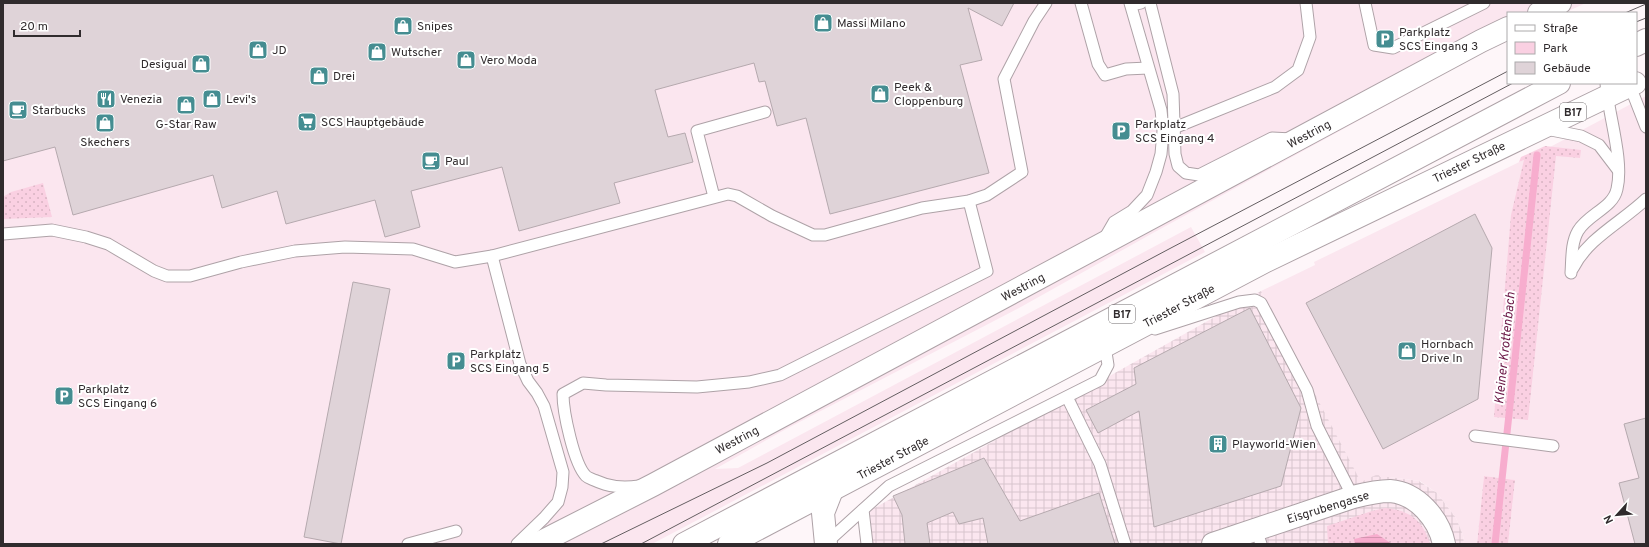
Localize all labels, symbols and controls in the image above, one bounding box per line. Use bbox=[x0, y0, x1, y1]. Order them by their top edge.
scale bar bbox=[14, 12, 80, 38]
shop icon: Massi Milano bbox=[812, 12, 834, 34]
legend bbox=[1507, 12, 1637, 84]
shop icon: Snipes bbox=[392, 15, 414, 37]
place label: Massi Milano bbox=[837, 16, 906, 32]
text: 20 m bbox=[20, 19, 48, 35]
place label: Snipes bbox=[417, 19, 453, 35]
text: Straße bbox=[1543, 21, 1578, 37]
place label: Parkplatz SCS Eingang 3 bbox=[1399, 25, 1478, 55]
parking icon: Parkplatz SCS Eingang 3 bbox=[1374, 28, 1396, 50]
shop icon: JD bbox=[247, 39, 269, 61]
shop icon: Wutscher bbox=[366, 41, 388, 63]
text: Park bbox=[1543, 41, 1568, 57]
place label: JD bbox=[272, 43, 287, 59]
place label: Wutscher bbox=[391, 45, 442, 61]
shop icon: Vero Moda bbox=[455, 49, 477, 71]
shop icon: Desigual bbox=[190, 53, 212, 75]
place label: Vero Moda bbox=[480, 53, 537, 69]
place label: Desigual bbox=[141, 57, 187, 73]
text: Gebäude bbox=[1543, 61, 1591, 77]
shop icon: Drei bbox=[308, 65, 330, 87]
place label: Drei bbox=[333, 69, 355, 85]
place label: Peek & Cloppenburg bbox=[894, 80, 963, 110]
shop icon: Peek & Cloppenburg bbox=[869, 83, 891, 105]
restaurant icon: Venezia bbox=[95, 88, 117, 110]
shop icon: Levi's bbox=[201, 88, 223, 110]
place label: Venezia bbox=[120, 92, 162, 108]
place label: Levi's bbox=[226, 92, 256, 108]
shop icon: G-Star Raw bbox=[175, 94, 197, 116]
cafe icon: Starbucks bbox=[7, 99, 29, 121]
place label: Starbucks bbox=[32, 103, 86, 119]
road number: B17 bbox=[1560, 103, 1586, 121]
supermarket icon: SCS Hauptgebäude bbox=[296, 111, 318, 133]
shop icon: Skechers bbox=[94, 112, 116, 134]
place label: SCS Hauptgebäude bbox=[321, 115, 424, 131]
place label: G-Star Raw bbox=[156, 117, 217, 133]
place label: Parkplatz SCS Eingang 4 bbox=[1135, 117, 1214, 147]
street label: Westring bbox=[1285, 117, 1334, 153]
parking icon: Parkplatz SCS Eingang 4 bbox=[1110, 120, 1132, 142]
place label: Skechers bbox=[80, 135, 130, 151]
street label: Triester Straße bbox=[1430, 138, 1508, 187]
cafe icon: Paul bbox=[420, 150, 442, 172]
place label: Paul bbox=[445, 154, 469, 170]
street label: Westring bbox=[999, 270, 1048, 306]
street label: Triester Straße bbox=[1141, 281, 1218, 332]
water label: Kleiner Krottenbach bbox=[1492, 291, 1520, 405]
road number: B17 bbox=[1109, 305, 1135, 323]
place label: Hornbach Drive In bbox=[1421, 337, 1474, 367]
shop icon: Hornbach Drive In bbox=[1396, 340, 1418, 362]
place label: Parkplatz SCS Eingang 5 bbox=[470, 347, 549, 377]
parking icon: Parkplatz SCS Eingang 5 bbox=[445, 350, 467, 372]
place label: Parkplatz SCS Eingang 6 bbox=[78, 382, 157, 412]
parking icon: Parkplatz SCS Eingang 6 bbox=[53, 385, 75, 407]
street label: Westring bbox=[713, 423, 762, 459]
street label: Triester Straße bbox=[855, 433, 932, 484]
building icon: Playworld-Wien bbox=[1207, 433, 1229, 455]
place label: Playworld-Wien bbox=[1232, 437, 1316, 453]
street label: Eisgrubengasse bbox=[1285, 488, 1371, 528]
north arrow bbox=[1597, 495, 1637, 535]
text: N bbox=[1601, 512, 1617, 526]

